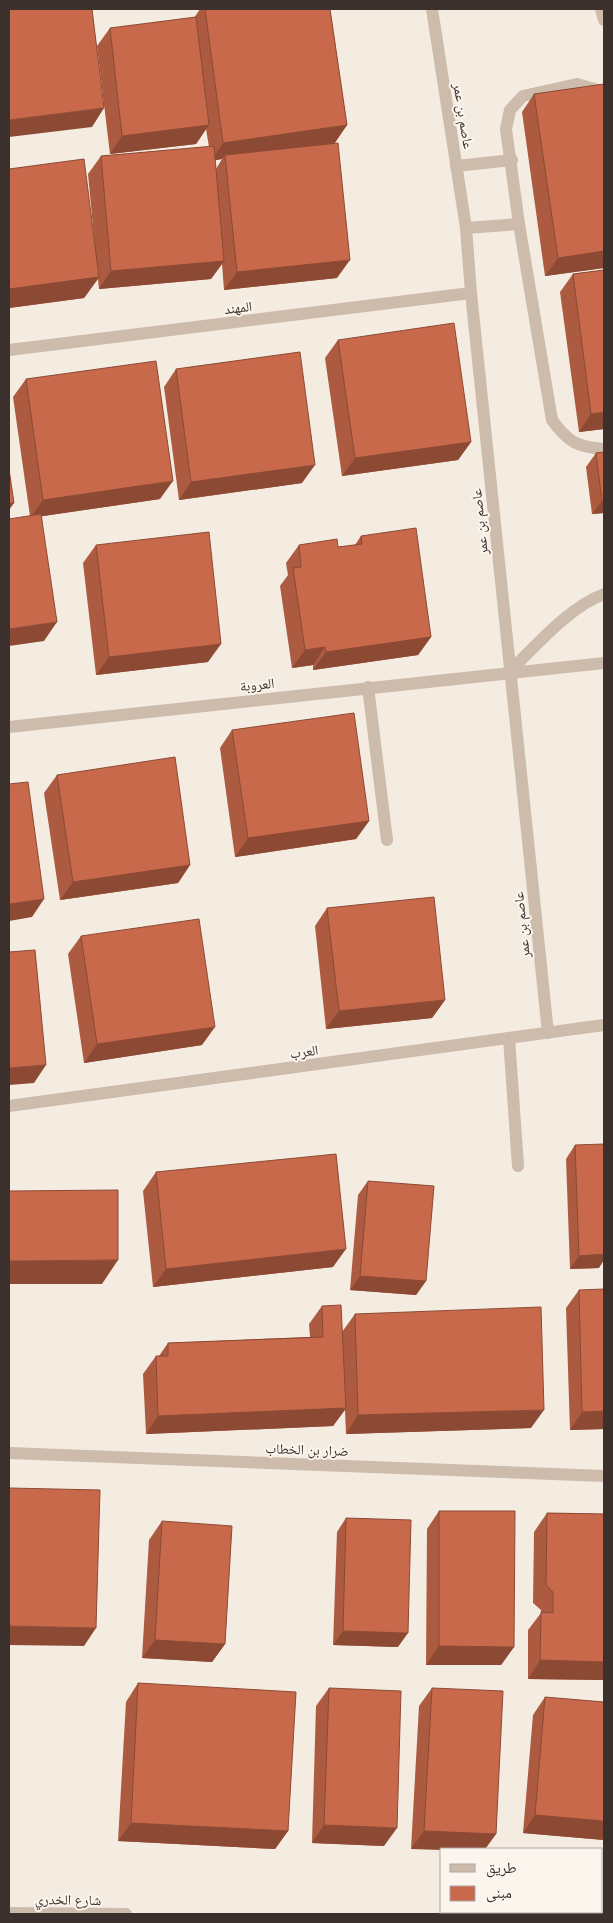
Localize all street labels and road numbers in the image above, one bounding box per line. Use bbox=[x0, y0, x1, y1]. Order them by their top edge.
street label: عاصم بن عمر bbox=[448, 81, 478, 151]
street label: المهند bbox=[223, 297, 253, 317]
street label: عاصم بن عمر bbox=[467, 488, 493, 557]
street label: العروبة bbox=[239, 674, 275, 695]
street label: عاصم بن عمر bbox=[509, 891, 535, 960]
street label: العرب bbox=[289, 1041, 319, 1062]
street label: ضرار بن الخطاب bbox=[265, 1439, 349, 1460]
street label: شارع الخدري bbox=[35, 1890, 101, 1912]

